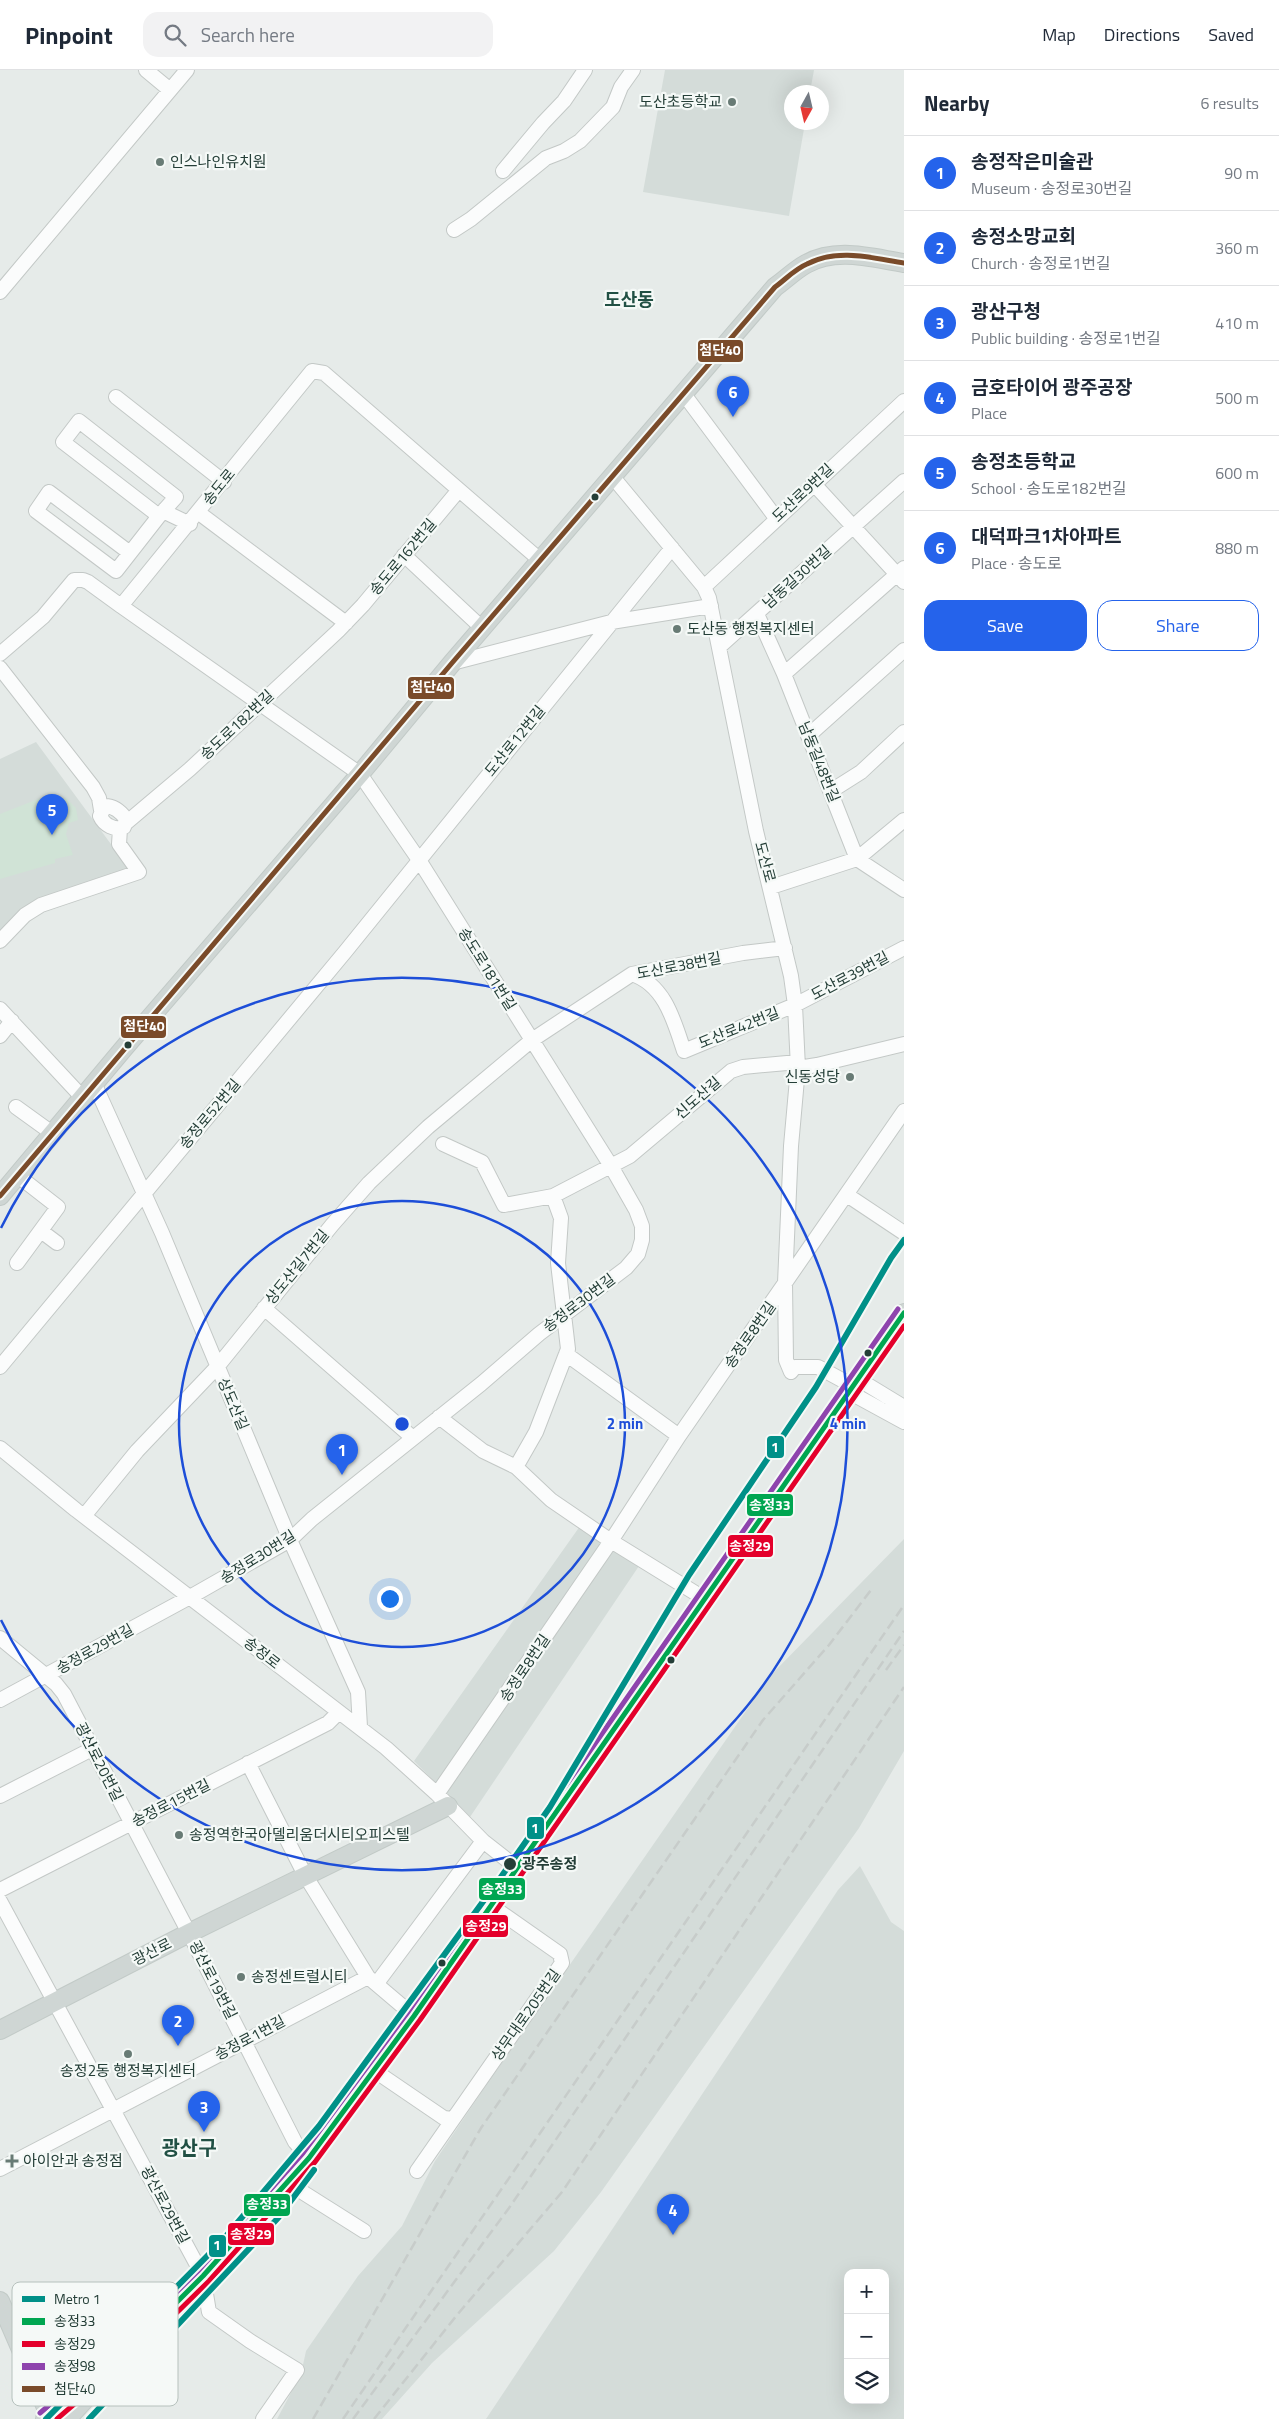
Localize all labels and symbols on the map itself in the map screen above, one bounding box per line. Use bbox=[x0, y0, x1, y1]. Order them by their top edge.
north arrow bbox=[784, 85, 829, 130]
place label: 도산초등학교 bbox=[639, 90, 722, 113]
marker: 도산초등학교 bbox=[726, 96, 738, 108]
place label: 인스나인유치원 bbox=[170, 150, 267, 173]
marker: 인스나인유치원 bbox=[154, 156, 166, 168]
district label: 도산동 bbox=[604, 286, 654, 313]
line badge: 첨단40 bbox=[697, 339, 744, 363]
text: 첨단40 bbox=[699, 339, 741, 360]
pin: 6 bbox=[717, 376, 749, 417]
street label: 도산로9번길 bbox=[767, 458, 839, 527]
street label: 송도로 bbox=[197, 463, 241, 510]
unlabelled marker bbox=[590, 492, 600, 502]
street label: 송도로162번길 bbox=[364, 513, 442, 600]
street label: 남동길30번길 bbox=[757, 539, 836, 614]
place label: 도산동 행정복지센터 bbox=[687, 617, 815, 640]
marker: 도산동 행정복지센터 bbox=[671, 623, 683, 635]
line badge: 첨단40 bbox=[407, 676, 455, 700]
text: 첨단40 bbox=[410, 676, 452, 697]
street label: 송도로182번길 bbox=[194, 684, 279, 765]
street label: 도산로12번길 bbox=[479, 700, 551, 781]
street label: 남동길48번길 bbox=[793, 718, 846, 806]
pin: 5 bbox=[36, 794, 68, 835]
street label: 도산로 bbox=[749, 839, 782, 885]
street label: 송도로181번길 bbox=[453, 923, 522, 1015]
street label: 도산로39번길 bbox=[806, 945, 893, 1006]
street label: 도산로38번길 bbox=[635, 946, 723, 985]
street label: 도산로42번길 bbox=[695, 1001, 783, 1054]
line badge: 첨단40 bbox=[120, 1015, 167, 1039]
text: 첨단40 bbox=[123, 1015, 165, 1036]
unlabelled marker bbox=[123, 1040, 133, 1050]
place label: 신동성당 bbox=[785, 1065, 840, 1088]
street label: 신도산길 bbox=[669, 1071, 726, 1124]
marker: 신동성당 bbox=[844, 1071, 856, 1083]
street label: 송정로52번길 bbox=[173, 1073, 246, 1154]
street label: 상도산길7번길 bbox=[259, 1224, 334, 1309]
street label: 송정로30번길 bbox=[538, 1268, 620, 1338]
street label: 송정로8번길 bbox=[718, 1296, 781, 1373]
unlabelled marker bbox=[863, 1348, 873, 1358]
street label: 상도산길 bbox=[212, 1374, 255, 1434]
text: 2 min bbox=[607, 1412, 643, 1435]
text: 4 min bbox=[830, 1412, 866, 1435]
centre of rings bbox=[393, 1415, 411, 1433]
pin: 1 bbox=[326, 1434, 358, 1475]
line badge: 1 bbox=[766, 1435, 785, 1459]
text: 1 bbox=[771, 1436, 779, 1457]
line badge: 송정33 bbox=[746, 1493, 794, 1517]
text: 송정33 bbox=[749, 1494, 791, 1515]
street label: 송정로30번길 bbox=[215, 1524, 300, 1589]
line badge: 송정29 bbox=[727, 1534, 774, 1558]
text: 송정29 bbox=[729, 1535, 771, 1556]
your location bbox=[377, 1586, 403, 1612]
street label: 송정로29번길 bbox=[52, 1618, 138, 1679]
street label: 송정로8번길 bbox=[493, 1629, 556, 1706]
street label: 송정로 bbox=[239, 1631, 286, 1674]
unlabelled marker bbox=[666, 1655, 676, 1665]
street label: 광산로20번길 bbox=[70, 1718, 129, 1805]
street label: 송정로15번길 bbox=[127, 1773, 214, 1832]
line badge: 1 bbox=[526, 1816, 545, 1840]
text: 1 bbox=[531, 1817, 539, 1838]
place label: 송정역한국아델리움더시티오피스텔 bbox=[189, 1823, 410, 1846]
marker: 송정역한국아델리움더시티오피스텔 bbox=[173, 1829, 185, 1841]
place label: 광주송정 bbox=[522, 1852, 577, 1875]
marker: 광주송정 bbox=[502, 1856, 518, 1872]
line badge: 송정33 bbox=[478, 1877, 526, 1901]
text: 송정33 bbox=[481, 1878, 523, 1899]
line badge: 송정29 bbox=[462, 1914, 509, 1938]
text: 송정29 bbox=[465, 1915, 507, 1936]
street label: 광산로 bbox=[128, 1932, 175, 1971]
street label: 광산로19번길 bbox=[184, 1936, 243, 2023]
unlabelled marker bbox=[437, 1958, 447, 1968]
street label: 상무대로205번길 bbox=[485, 1964, 566, 2066]
place label: 송정센트럴시티 bbox=[251, 1965, 348, 1988]
marker: 송정센트럴시티 bbox=[235, 1971, 247, 1983]
pin: 2 bbox=[162, 2005, 194, 2046]
street label: 송정로1번길 bbox=[210, 2009, 289, 2066]
marker: 송정2동 행정복지센터 bbox=[122, 2048, 134, 2060]
place label: 송정2동 행정복지센터 bbox=[60, 2059, 196, 2082]
pin: 3 bbox=[188, 2091, 220, 2132]
district label: 광산구 bbox=[161, 2132, 217, 2163]
place label: 아이안과 송정점 bbox=[23, 2149, 123, 2172]
marker: 아이안과 송정점 bbox=[5, 2154, 19, 2168]
street label: 광산로29번길 bbox=[135, 2161, 196, 2248]
line badge: 송정33 bbox=[243, 2193, 291, 2217]
text: 송정33 bbox=[246, 2193, 288, 2214]
pin: 4 bbox=[657, 2194, 689, 2235]
line badge: 송정29 bbox=[227, 2222, 275, 2246]
text: 송정29 bbox=[230, 2223, 272, 2244]
line badge: 1 bbox=[208, 2234, 227, 2258]
text: 1 bbox=[213, 2234, 221, 2255]
legend bbox=[12, 2282, 178, 2406]
text: Metro 1 bbox=[54, 2288, 101, 2309]
text: 송정33 bbox=[54, 2310, 95, 2331]
text: 송정29 bbox=[54, 2333, 96, 2354]
text: 송정98 bbox=[54, 2355, 96, 2376]
text: 첨단40 bbox=[54, 2378, 96, 2399]

